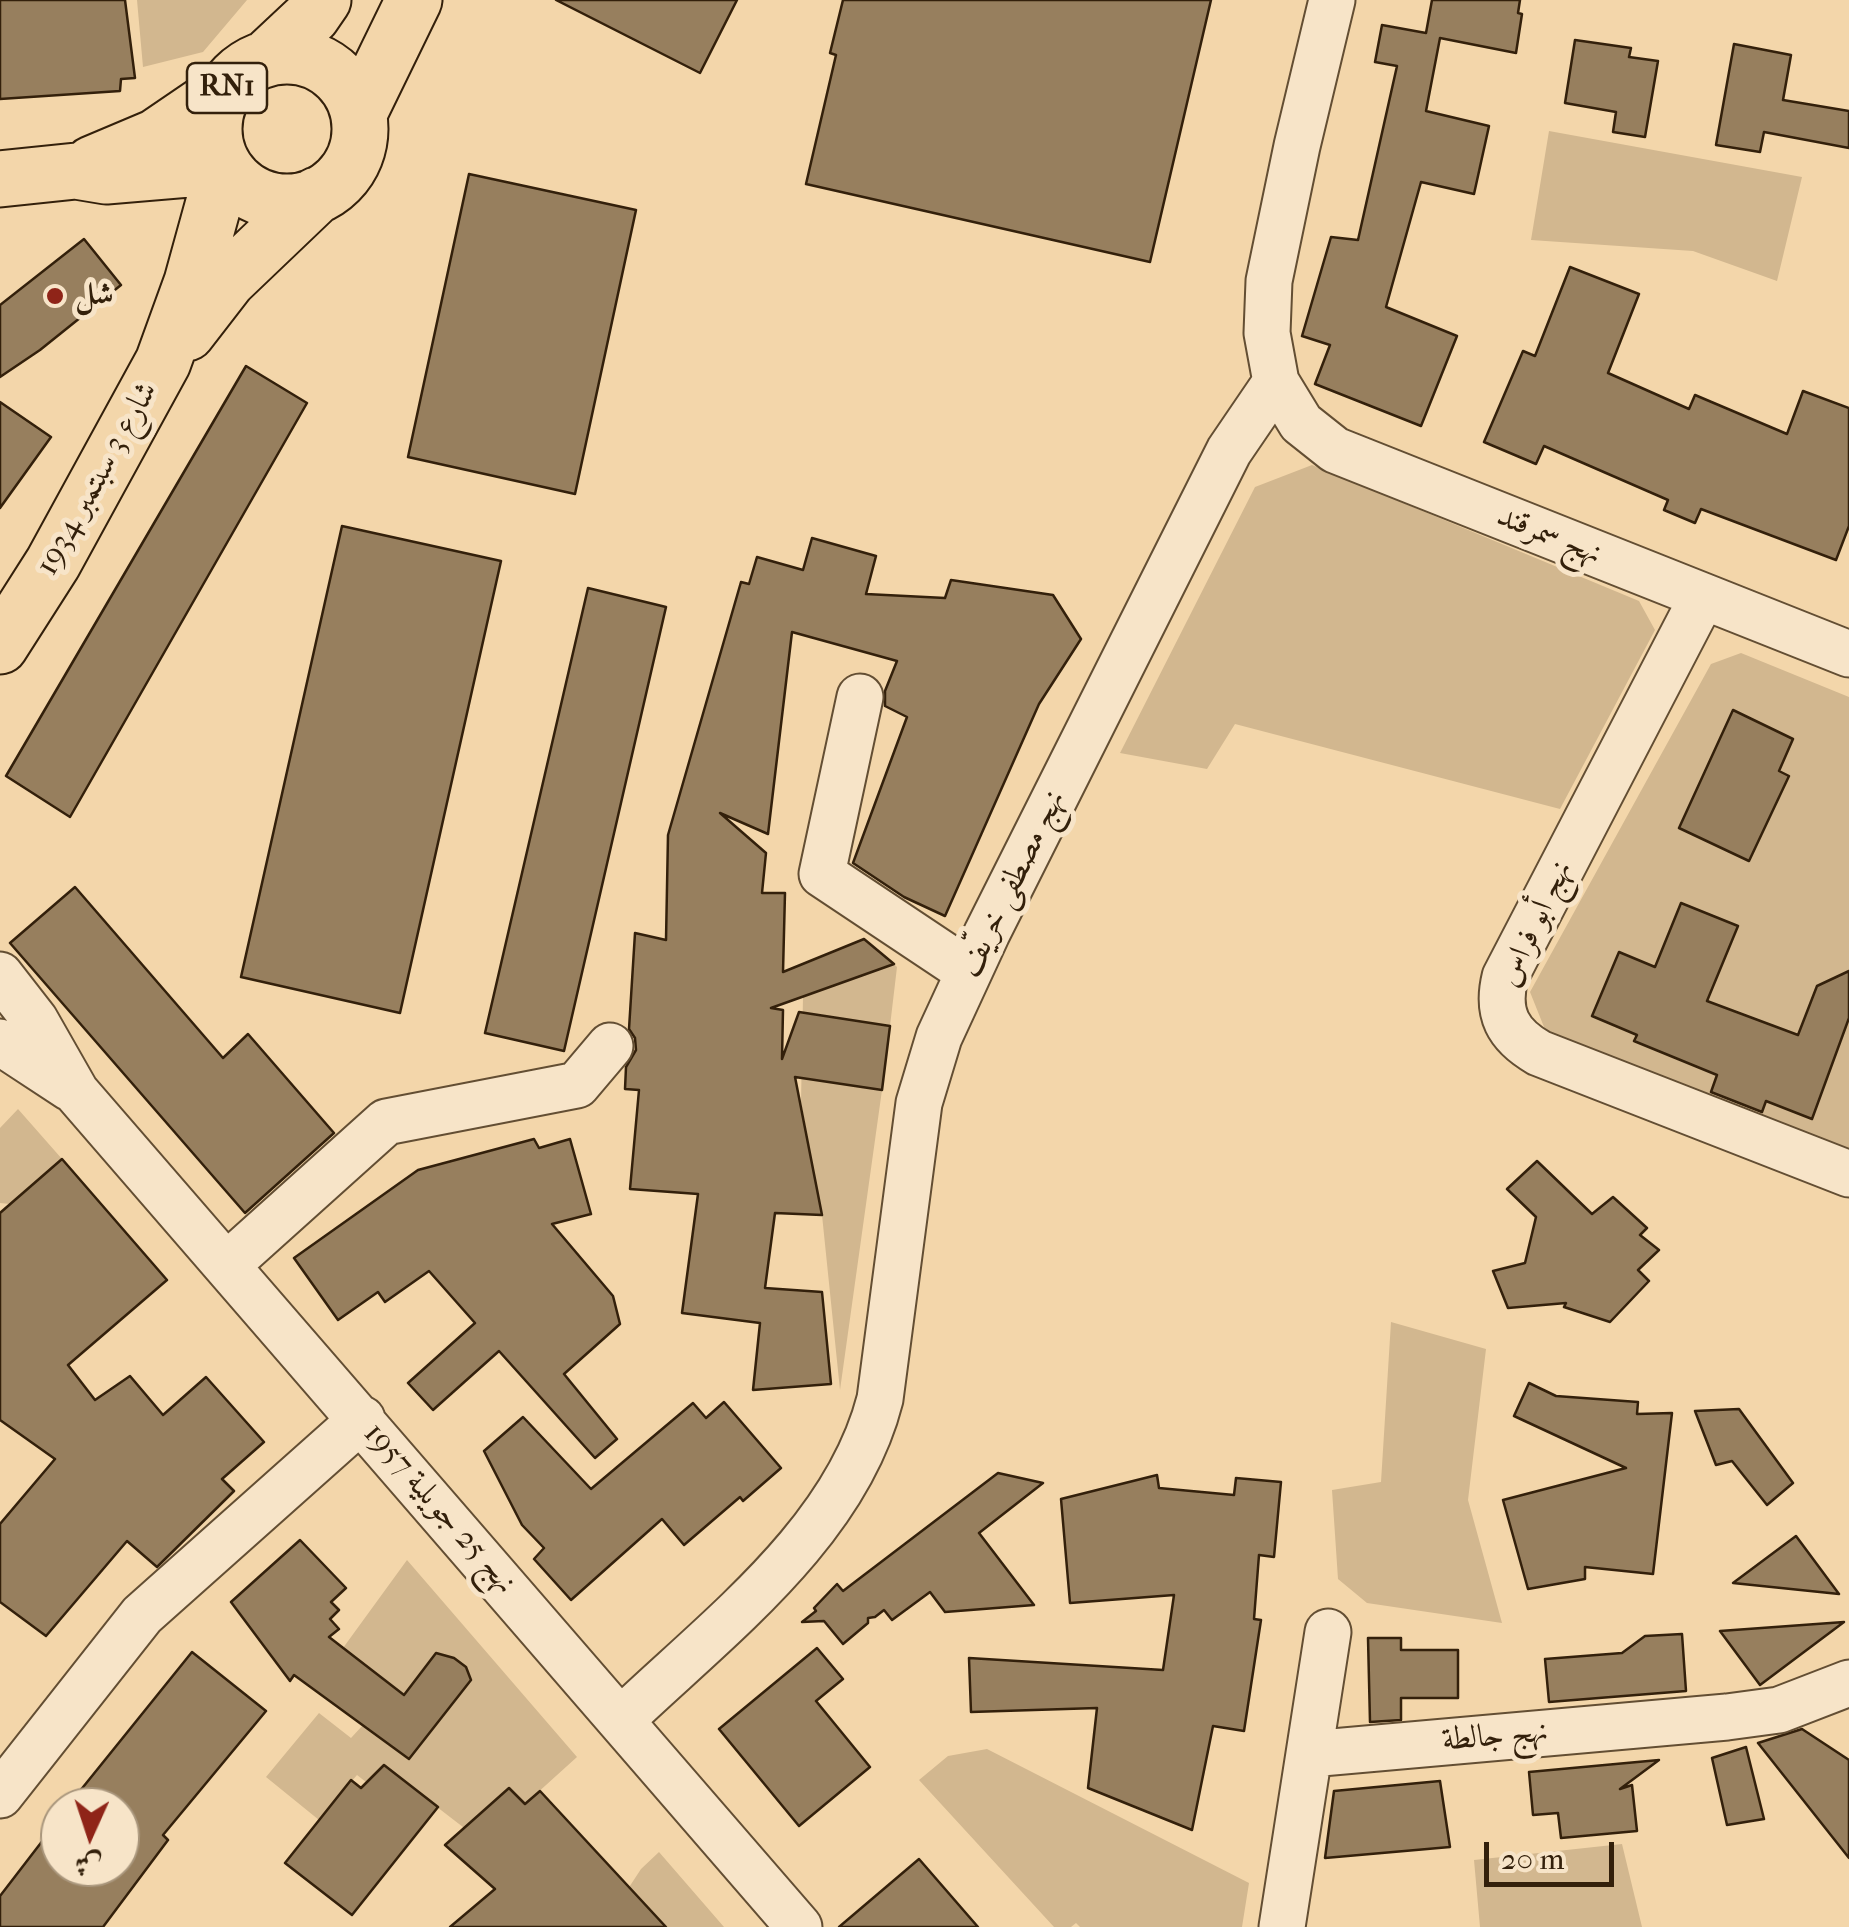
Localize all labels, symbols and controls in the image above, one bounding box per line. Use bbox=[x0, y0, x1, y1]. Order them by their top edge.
road number: RN1 bbox=[187, 63, 267, 113]
place label: شل bbox=[75, 277, 114, 315]
marker: شل bbox=[44, 285, 66, 307]
street label: شارع 3 سبتمبر 1934 bbox=[29, 375, 167, 583]
street label: نهج سمرقند bbox=[1491, 498, 1607, 574]
street label: نهج مصطفى خريّف bbox=[951, 784, 1075, 984]
street label: نهج أبو فراس bbox=[1490, 855, 1582, 993]
street label: نهج 25 جويلية 1957 bbox=[354, 1416, 524, 1602]
street label: نهج جالطة bbox=[1440, 1713, 1550, 1761]
north arrow bbox=[40, 1787, 140, 1887]
scale bar bbox=[1489, 1822, 1619, 1884]
text: 20 m bbox=[1501, 1842, 1564, 1877]
text: ش bbox=[74, 1848, 103, 1883]

